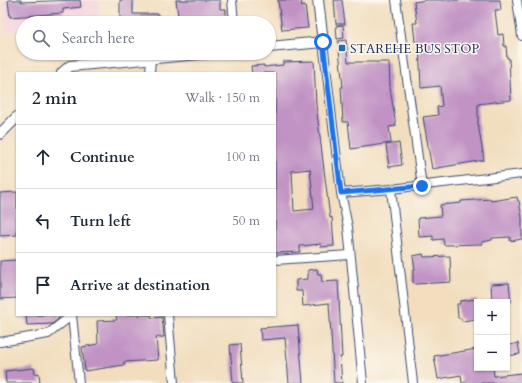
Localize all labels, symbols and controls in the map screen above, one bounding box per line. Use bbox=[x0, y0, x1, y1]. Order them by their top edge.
search box bbox=[16, 16, 276, 60]
icon: search bbox=[30, 27, 52, 49]
text: Search here bbox=[62, 28, 135, 48]
route start bbox=[314, 33, 332, 51]
place label: STAREHE BUS STOP bbox=[350, 40, 479, 58]
marker: STAREHE BUS STOP bbox=[337, 43, 347, 53]
text: 2 min bbox=[32, 87, 77, 110]
text: Walk · 150 m bbox=[185, 89, 260, 107]
icon: ahead bbox=[32, 146, 54, 168]
text: Continue bbox=[70, 147, 135, 167]
text: 100 m bbox=[226, 148, 260, 166]
route end bbox=[413, 177, 431, 195]
icon: left bbox=[32, 210, 54, 232]
text: Turn left bbox=[70, 211, 131, 231]
text: 50 m bbox=[232, 212, 260, 230]
icon: arrive bbox=[32, 274, 54, 296]
text: Arrive at destination bbox=[70, 275, 210, 295]
map controls bbox=[474, 299, 510, 371]
button: + bbox=[474, 299, 510, 335]
button: − bbox=[474, 335, 510, 371]

